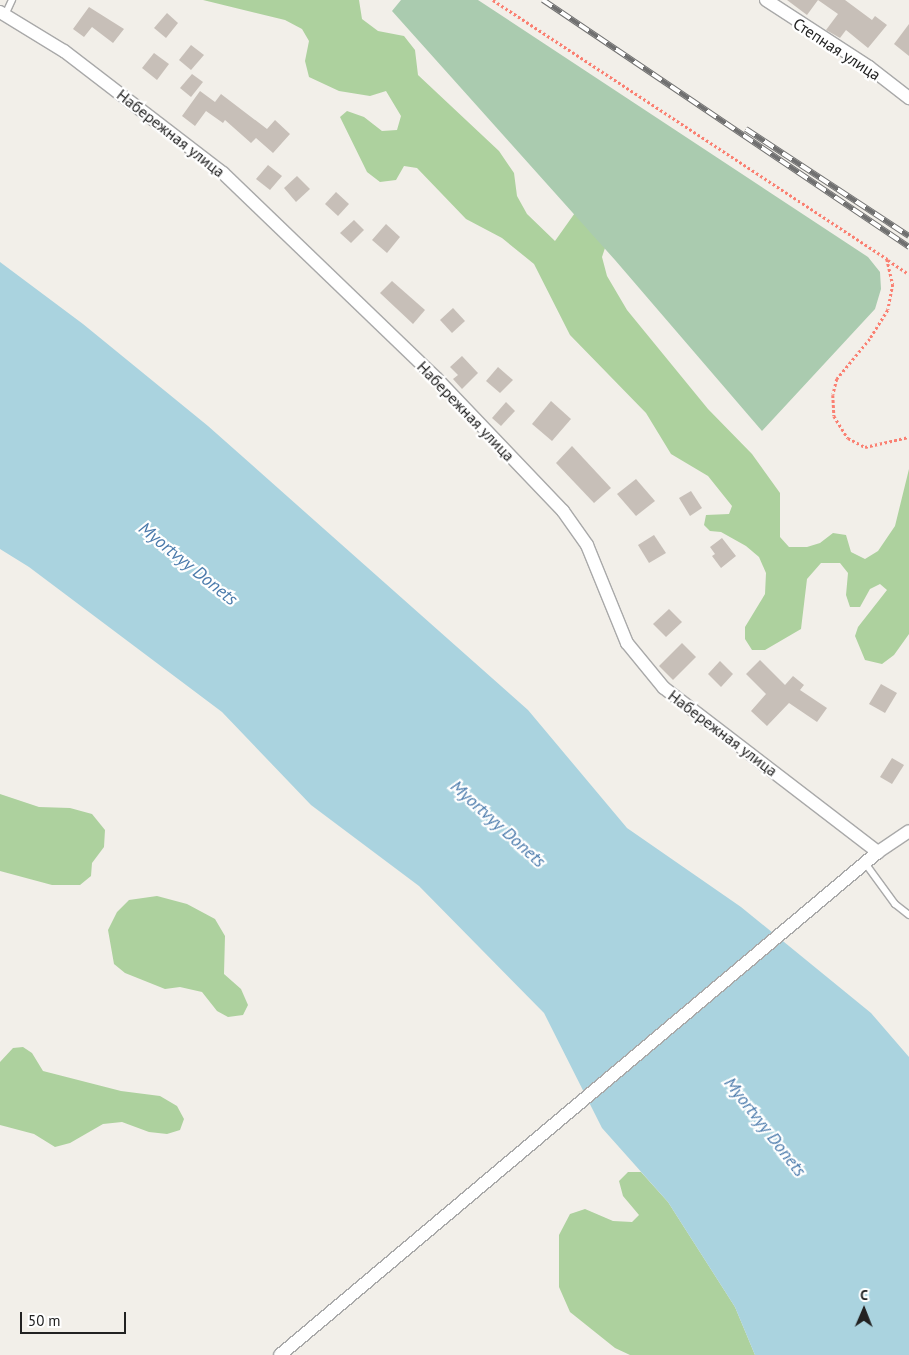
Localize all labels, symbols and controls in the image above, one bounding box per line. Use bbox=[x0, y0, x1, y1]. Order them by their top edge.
street label: Степная улица bbox=[790, 14, 884, 84]
street label: Набережная улица bbox=[113, 85, 229, 181]
street label: Набережная улица bbox=[413, 357, 519, 465]
water label: Myortvyy Donets bbox=[134, 518, 242, 610]
street label: Набережная улица bbox=[665, 686, 781, 780]
water label: Myortvyy Donets bbox=[446, 775, 550, 873]
water label: Myortvyy Donets bbox=[719, 1073, 811, 1181]
north arrow bbox=[839, 1285, 889, 1335]
text: С bbox=[860, 1286, 868, 1304]
scale bar bbox=[22, 1302, 129, 1334]
text: 50 m bbox=[28, 1311, 61, 1330]

